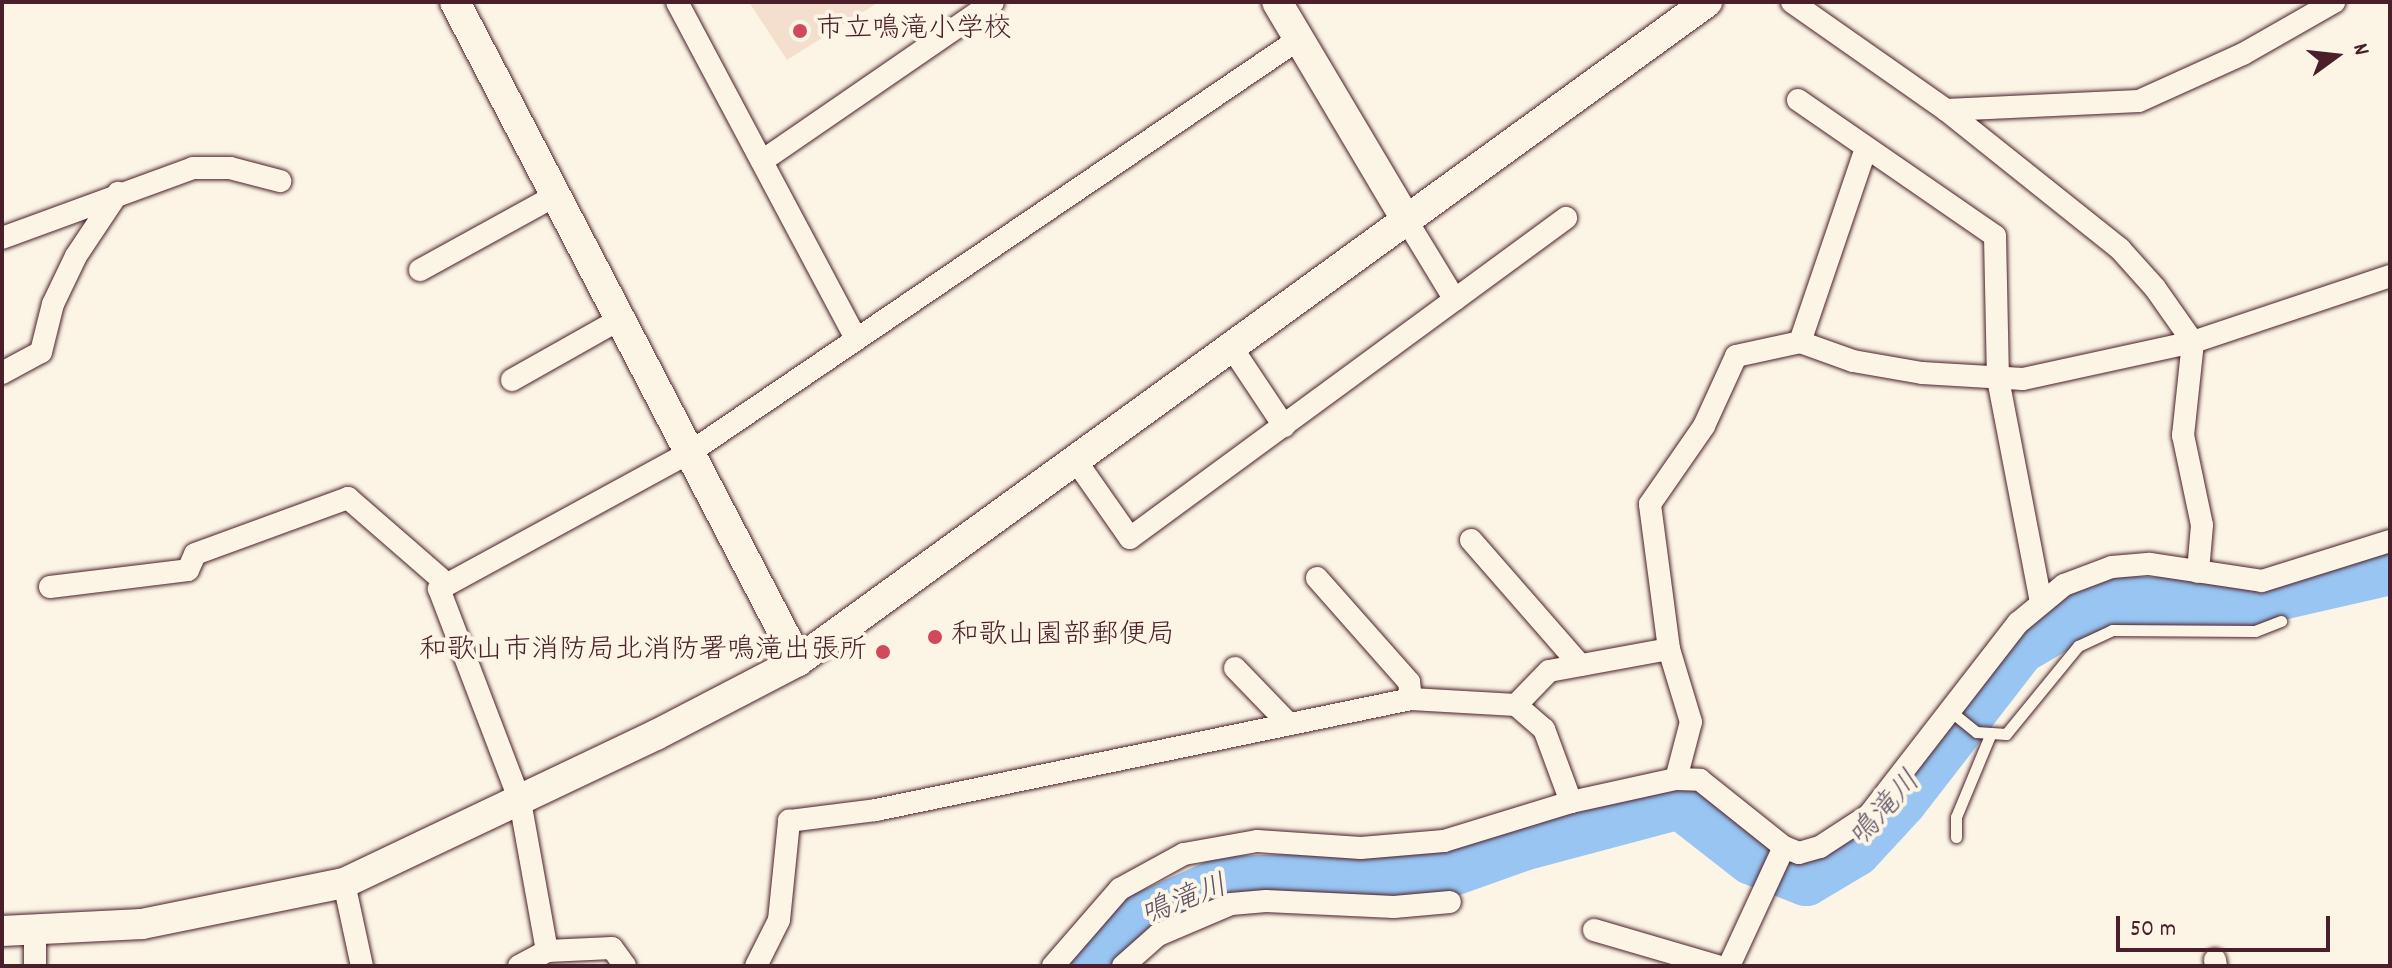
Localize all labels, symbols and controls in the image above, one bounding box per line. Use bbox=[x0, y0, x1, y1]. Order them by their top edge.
place label: 市立鳴滝小学校 bbox=[816, 14, 1012, 48]
north arrow bbox=[2296, 16, 2376, 96]
marker: 市立鳴滝小学校 bbox=[791, 22, 809, 40]
text: N bbox=[2343, 40, 2376, 59]
place label: 和歌山園部郵便局 bbox=[951, 620, 1175, 654]
marker: 和歌山園部郵便局 bbox=[926, 628, 944, 646]
place label: 和歌山市消防局北消防署鳴滝出張所 bbox=[419, 635, 867, 669]
marker: 和歌山市消防局北消防署鳴滝出張所 bbox=[874, 643, 892, 661]
water label: 鳴滝川 bbox=[1844, 766, 1930, 856]
water label: 鳴滝川 bbox=[1137, 870, 1233, 936]
scale bar bbox=[2120, 900, 2334, 950]
text: 50 m bbox=[2130, 913, 2176, 947]

